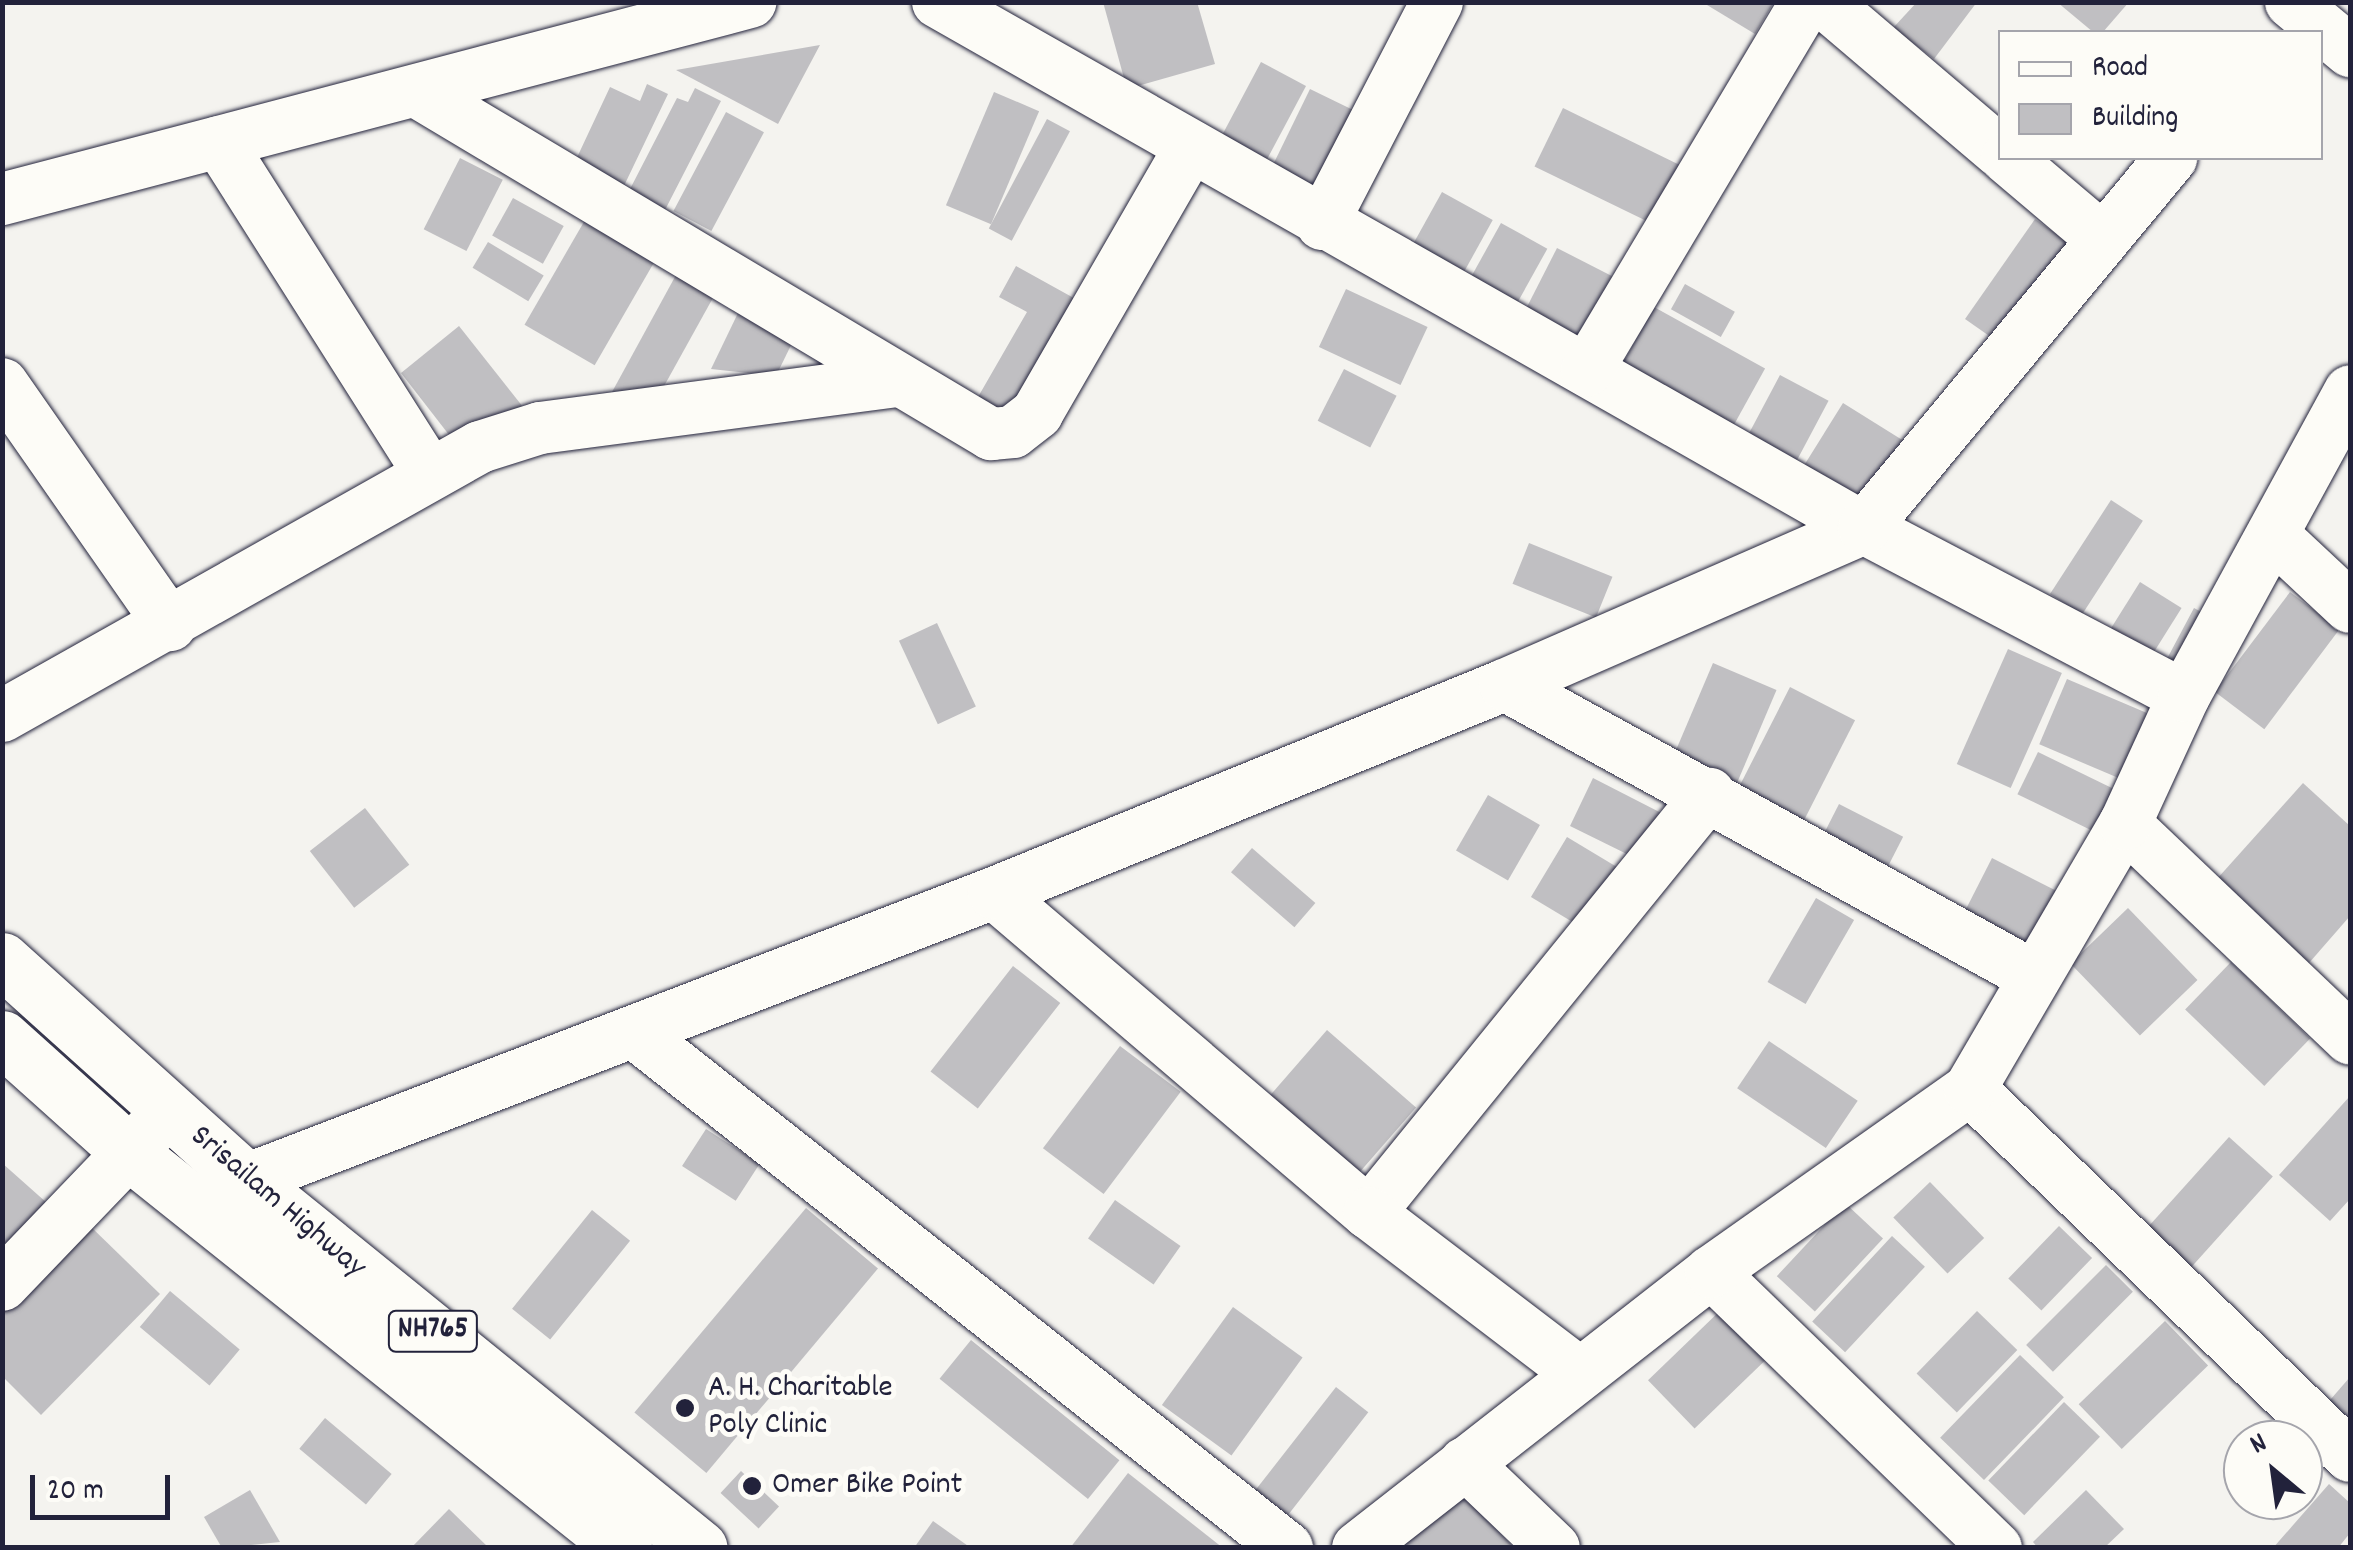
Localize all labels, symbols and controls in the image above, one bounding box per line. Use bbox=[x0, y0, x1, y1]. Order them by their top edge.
legend bbox=[1998, 30, 2323, 160]
text: Road bbox=[2092, 48, 2148, 91]
text: Building bbox=[2092, 98, 2178, 141]
street label: Srisailam Highway bbox=[181, 1118, 373, 1288]
road number: NH765 bbox=[386, 1306, 480, 1356]
place label: A. H. Charitable Poly Clinic bbox=[708, 1371, 893, 1446]
marker: A. H. Charitable Poly Clinic bbox=[672, 1395, 698, 1421]
north arrow bbox=[2223, 1420, 2323, 1520]
text: N bbox=[2244, 1425, 2275, 1466]
scale bar bbox=[35, 1455, 175, 1517]
place label: Omer Bike Point bbox=[772, 1467, 962, 1505]
text: 20 m bbox=[47, 1471, 104, 1514]
marker: Omer Bike Point bbox=[741, 1475, 763, 1497]

